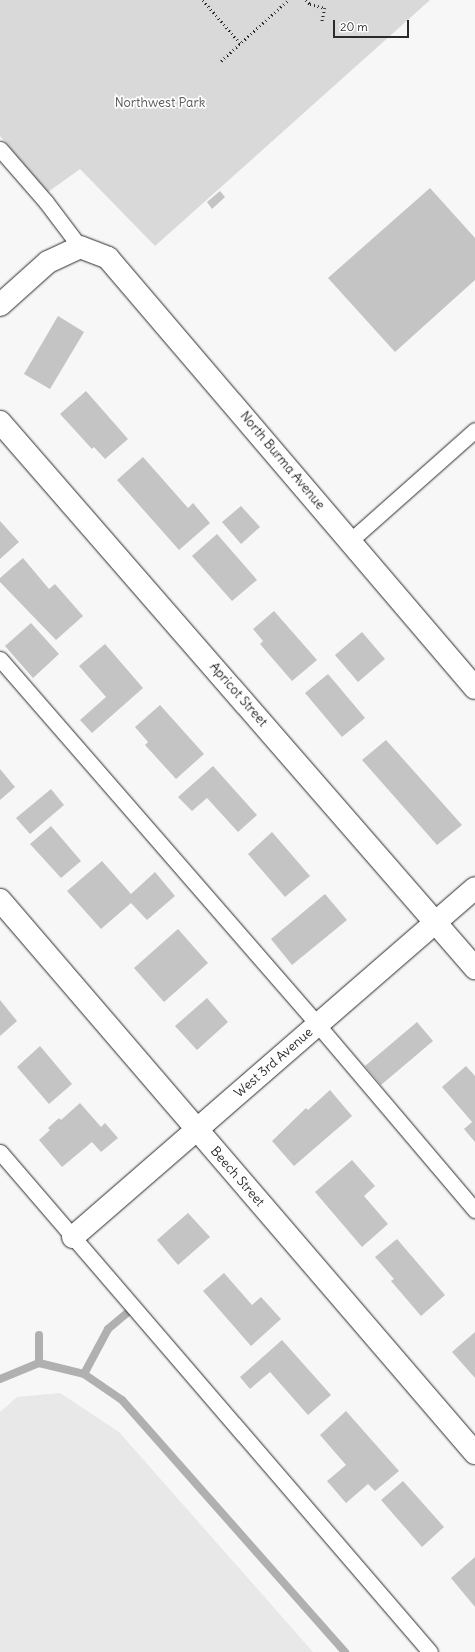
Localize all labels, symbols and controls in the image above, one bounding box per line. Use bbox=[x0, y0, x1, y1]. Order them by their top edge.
scale bar bbox=[335, 12, 411, 38]
text: 20 m bbox=[340, 19, 368, 34]
park label: Northwest Park bbox=[115, 95, 205, 111]
street label: North Burma Avenue bbox=[236, 409, 328, 513]
street label: Apricot Street bbox=[206, 660, 270, 730]
street label: West 3rd Avenue bbox=[232, 1025, 316, 1101]
street label: Beech Street bbox=[207, 1144, 267, 1210]

